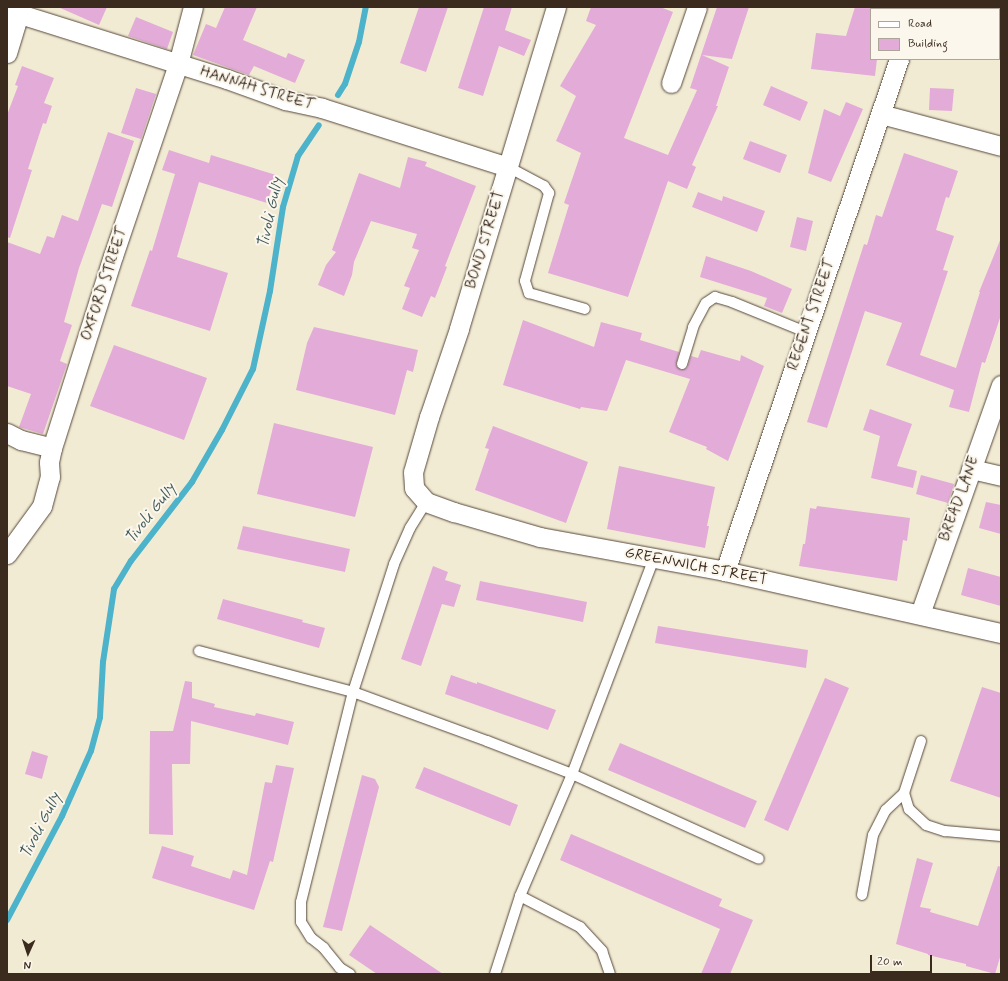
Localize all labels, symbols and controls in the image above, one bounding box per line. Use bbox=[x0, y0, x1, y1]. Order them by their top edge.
legend bbox=[870, 8, 1000, 60]
text: Road bbox=[908, 16, 932, 32]
text: Building bbox=[908, 36, 948, 52]
street label: HANNAH STREET bbox=[197, 63, 317, 115]
water label: Tivoli Gully bbox=[254, 176, 288, 250]
street label: BOND STREET bbox=[463, 189, 509, 291]
street label: OXFORD STREET bbox=[78, 225, 132, 343]
street label: REGENT STREET bbox=[784, 257, 840, 373]
street label: BREAD LANE bbox=[936, 453, 984, 545]
water label: Tivoli Gully bbox=[121, 480, 181, 548]
street label: GREENWICH STREET bbox=[623, 544, 769, 590]
water label: Tivoli Gully bbox=[16, 790, 66, 862]
north arrow bbox=[8, 933, 48, 973]
scale bar bbox=[872, 947, 934, 973]
text: 20 m bbox=[877, 954, 903, 970]
text: N bbox=[23, 958, 31, 972]

